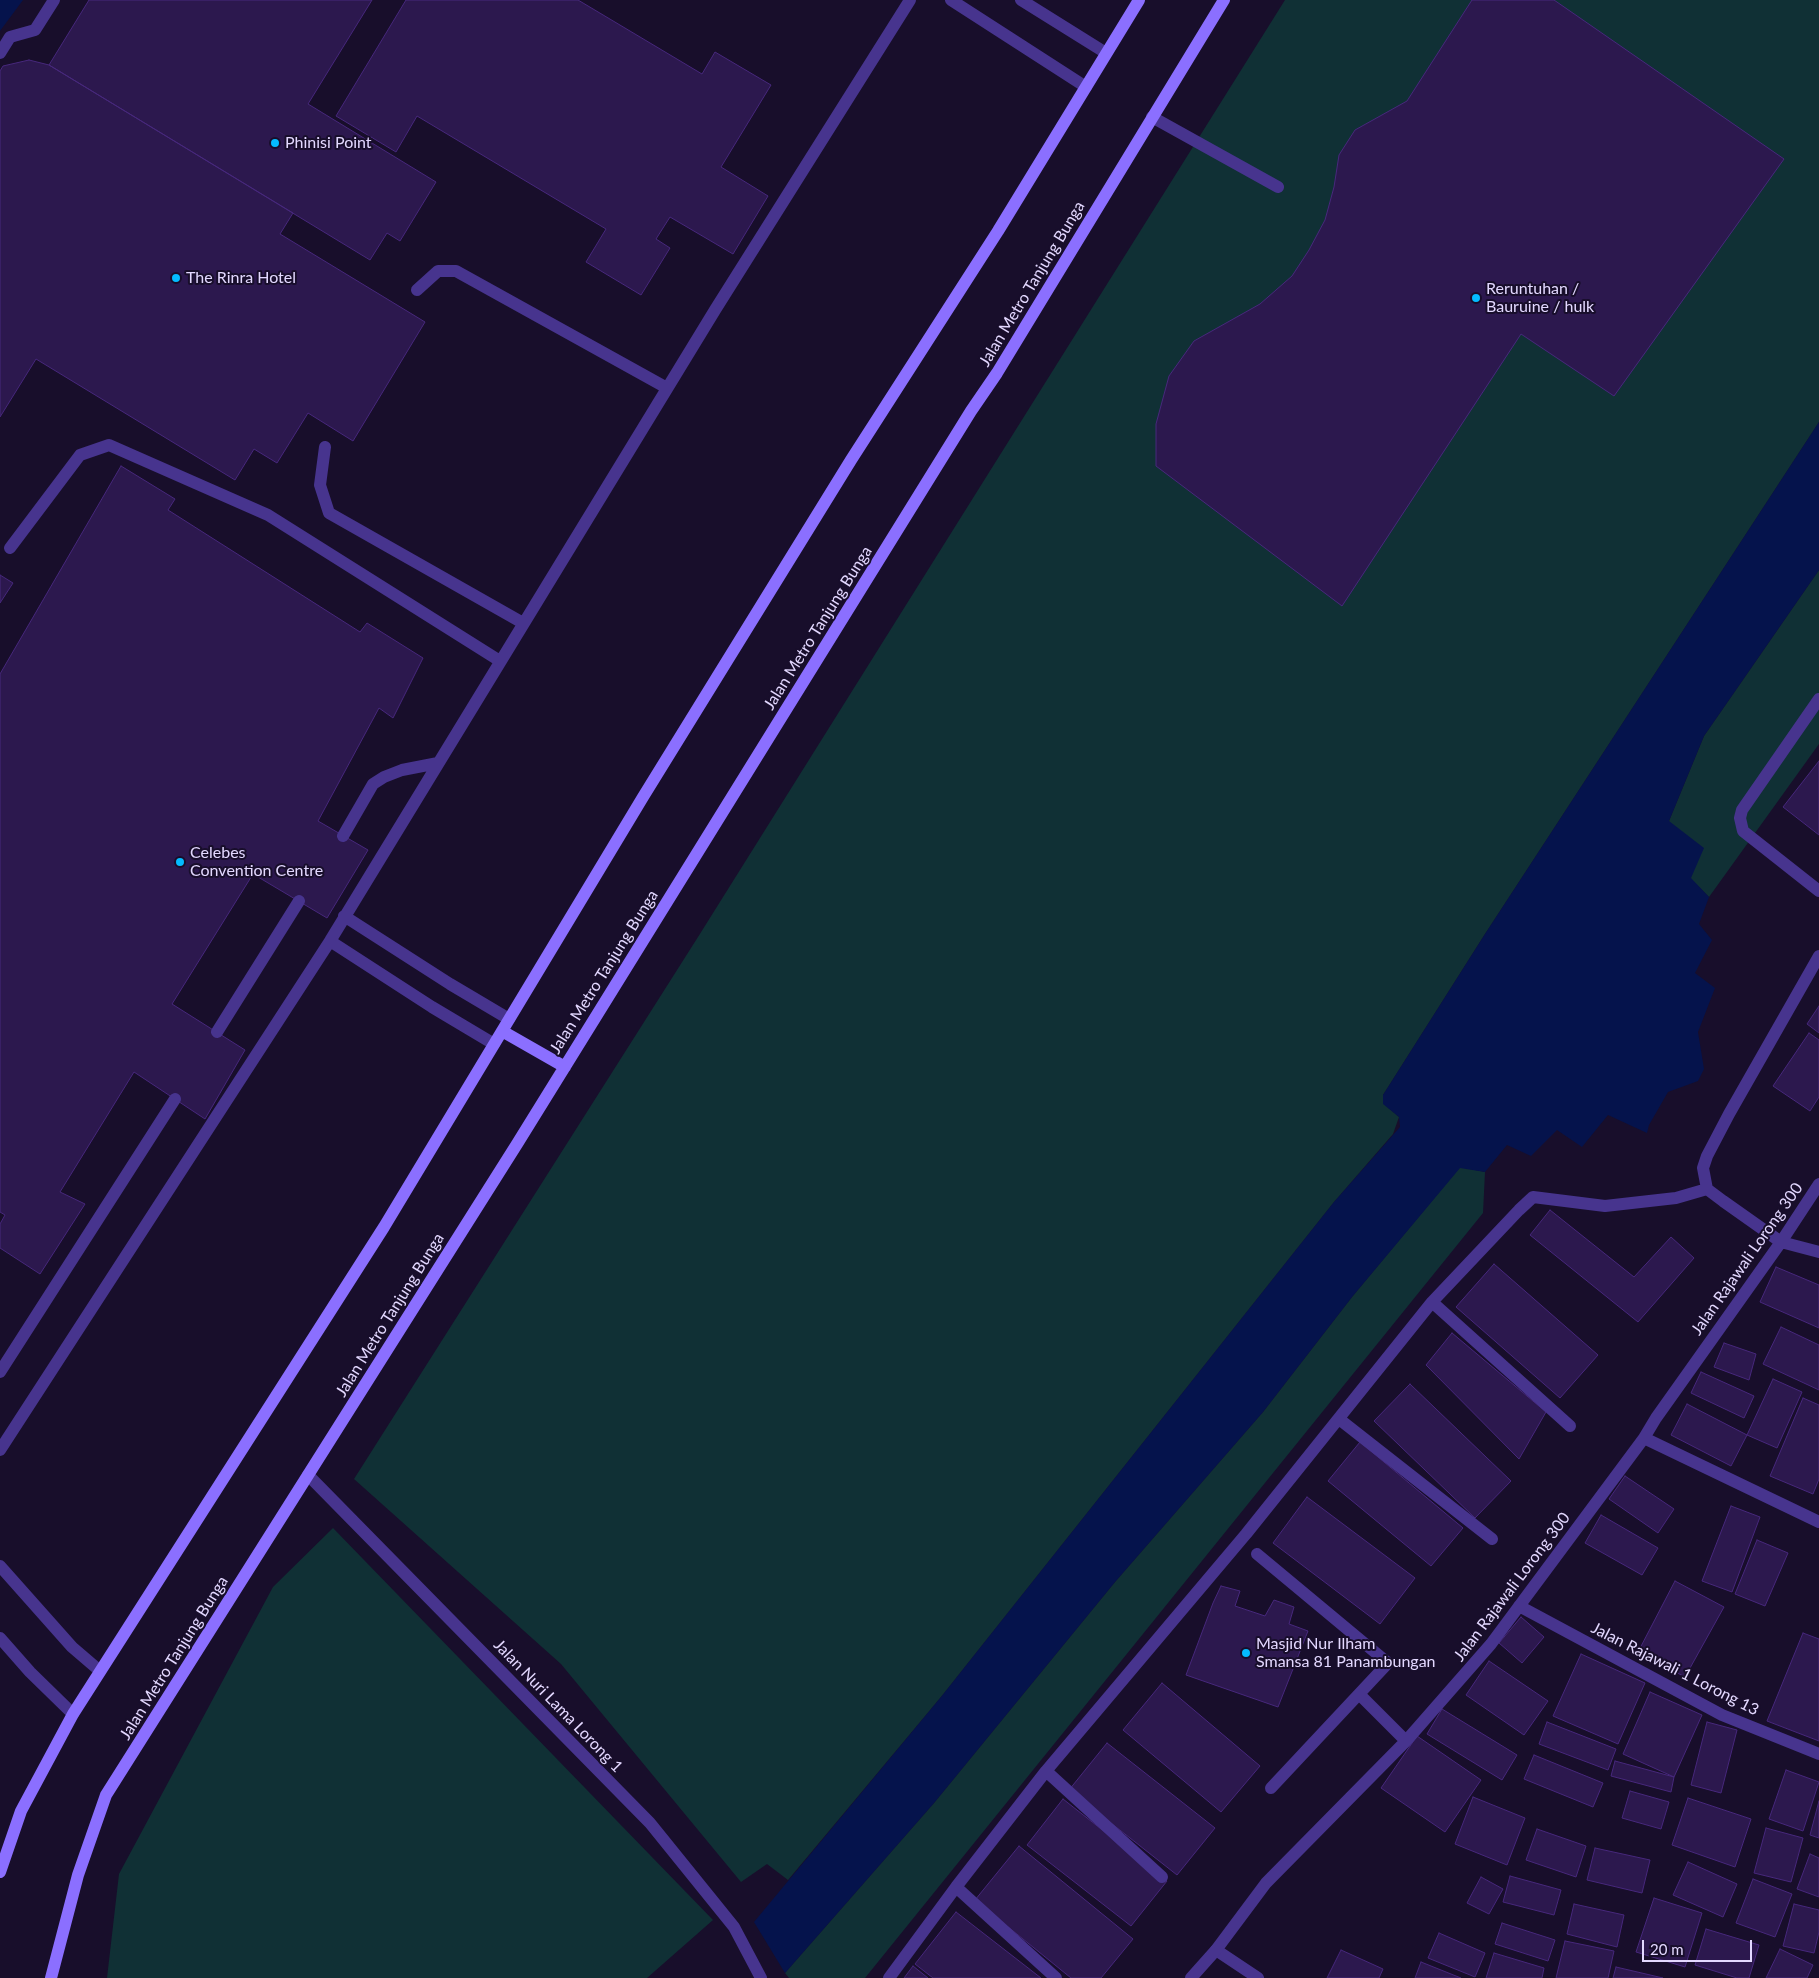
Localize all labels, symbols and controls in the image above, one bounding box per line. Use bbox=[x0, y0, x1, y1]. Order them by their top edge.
place label: Phinisi Point bbox=[285, 133, 372, 153]
marker: Phinisi Point bbox=[269, 137, 281, 149]
street label: Jalan Metro Tanjung Bunga bbox=[975, 198, 1089, 370]
place label: The Rinra Hotel bbox=[186, 268, 296, 288]
marker: The Rinra Hotel bbox=[170, 272, 182, 284]
place label: Reruntuhan / Bauruine / hulk bbox=[1486, 279, 1594, 317]
marker: Reruntuhan / Bauruine / hulk bbox=[1470, 292, 1482, 304]
street label: Jalan Metro Tanjung Bunga bbox=[760, 543, 876, 713]
place label: Celebes Convention Centre bbox=[190, 843, 323, 881]
marker: Celebes Convention Centre bbox=[174, 856, 186, 868]
street label: Jalan Metro Tanjung Bunga bbox=[546, 887, 662, 1057]
street label: Jalan Rajawali Lorong 300 bbox=[1687, 1179, 1807, 1339]
street label: Jalan Metro Tanjung Bunga bbox=[332, 1230, 448, 1400]
street label: Jalan Rajawali Lorong 300 bbox=[1450, 1509, 1574, 1665]
street label: Jalan Metro Tanjung Bunga bbox=[116, 1573, 232, 1743]
street label: Jalan Rajawali 1 Lorong 13 bbox=[1588, 1618, 1762, 1720]
place label: Masjid Nur Ilham Smansa 81 Panambungan bbox=[1256, 1634, 1436, 1672]
street label: Jalan Nuri Lama Lorong 1 bbox=[490, 1636, 626, 1776]
marker: Masjid Nur Ilham Smansa 81 Panambungan bbox=[1240, 1647, 1252, 1659]
scale bar bbox=[1644, 1930, 1754, 1962]
text: 20 m bbox=[1650, 1940, 1684, 1958]

